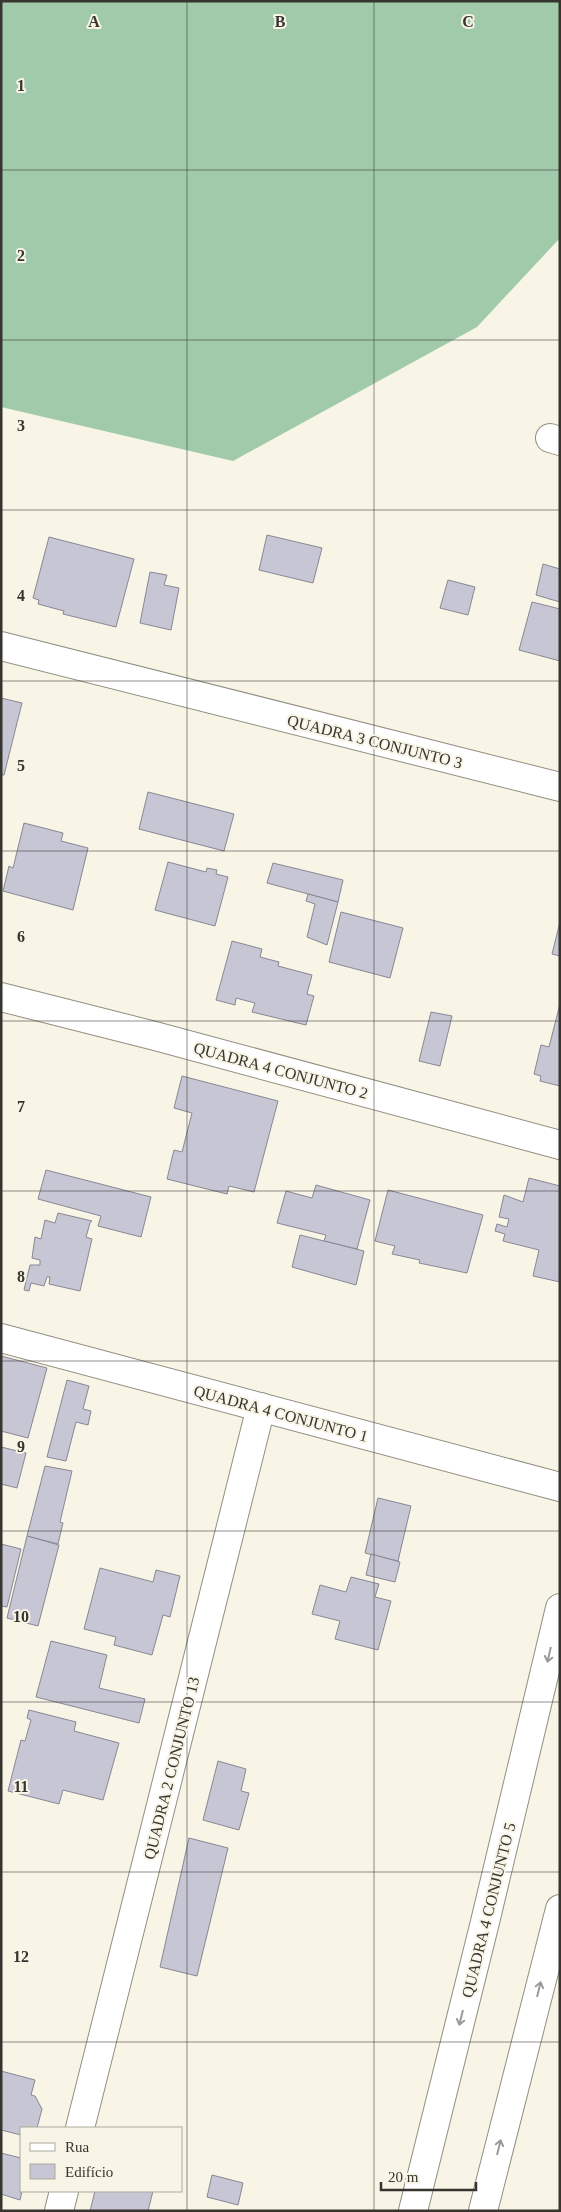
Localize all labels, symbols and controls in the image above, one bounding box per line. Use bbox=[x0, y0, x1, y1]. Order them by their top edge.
text: A bbox=[88, 13, 100, 30]
text: B bbox=[275, 13, 286, 30]
text: C bbox=[462, 13, 474, 30]
text: 1 bbox=[17, 77, 25, 94]
text: 2 bbox=[17, 247, 25, 264]
text: 3 bbox=[17, 417, 25, 434]
text: 4 bbox=[17, 587, 25, 604]
street label: QUADRA 3 CONJUNTO 3 bbox=[286, 711, 464, 771]
text: 5 bbox=[17, 757, 25, 774]
text: 6 bbox=[17, 928, 25, 945]
street label: QUADRA 4 CONJUNTO 2 bbox=[192, 1039, 370, 1102]
text: 7 bbox=[17, 1098, 25, 1115]
text: 8 bbox=[17, 1268, 25, 1285]
street label: QUADRA 4 CONJUNTO 1 bbox=[192, 1382, 370, 1445]
text: 9 bbox=[17, 1438, 25, 1455]
text: 10 bbox=[13, 1608, 29, 1625]
one-way arrow bbox=[544, 1647, 553, 1663]
street label: QUADRA 2 CONJUNTO 13 bbox=[141, 1675, 202, 1861]
text: 11 bbox=[13, 1778, 29, 1795]
street label: QUADRA 4 CONJUNTO 5 bbox=[458, 1821, 518, 1999]
text: 12 bbox=[13, 1948, 29, 1965]
one-way arrow bbox=[535, 1982, 545, 1998]
one-way arrow bbox=[456, 2009, 466, 2025]
legend bbox=[20, 2127, 182, 2192]
text: Rua bbox=[65, 2139, 90, 2155]
one-way arrow bbox=[495, 2139, 505, 2155]
scale bar bbox=[381, 2160, 476, 2192]
text: Edifício bbox=[65, 2164, 113, 2180]
text: 20 m bbox=[388, 2169, 419, 2185]

